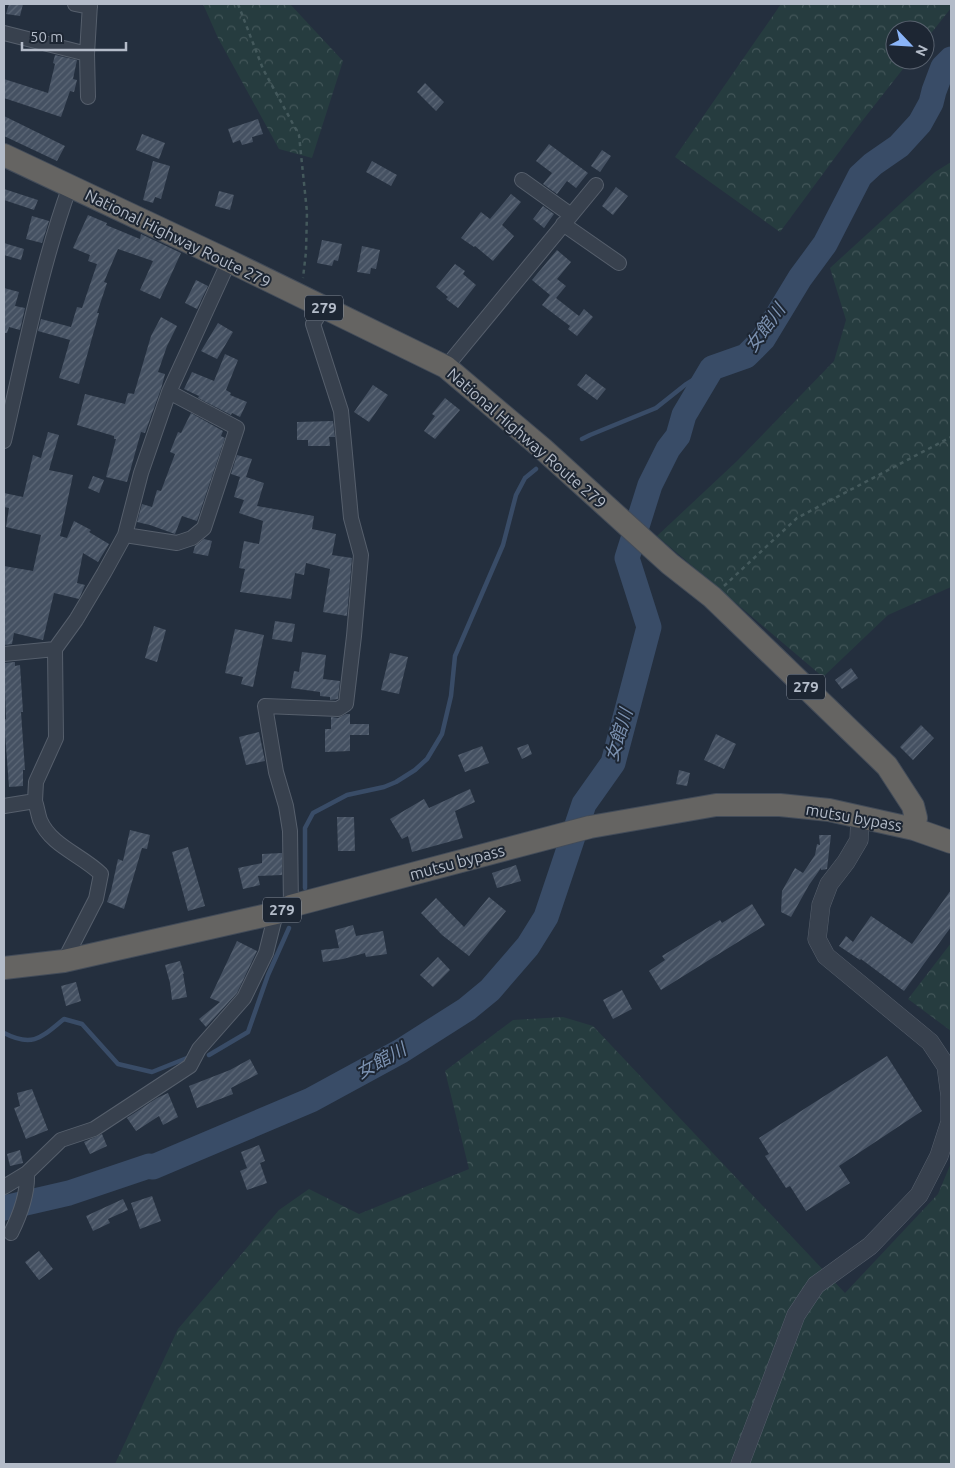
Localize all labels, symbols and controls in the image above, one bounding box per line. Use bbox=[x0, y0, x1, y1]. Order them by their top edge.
scale bar bbox=[22, 20, 126, 52]
north arrow bbox=[885, 20, 935, 70]
text: 50 m bbox=[30, 28, 63, 45]
text: N bbox=[912, 42, 931, 59]
street label: National Highway Route 279 bbox=[82, 185, 274, 291]
road number: 279 bbox=[305, 296, 343, 320]
water label: 女館川 bbox=[740, 298, 789, 355]
street label: National Highway Route 279 bbox=[444, 364, 610, 512]
road number: 279 bbox=[787, 674, 825, 700]
water label: 女館川 bbox=[601, 704, 636, 763]
street label: mutsu bypass bbox=[804, 800, 904, 834]
street label: mutsu bypass bbox=[408, 841, 506, 883]
road number: 279 bbox=[263, 898, 301, 922]
water label: 女館川 bbox=[352, 1037, 411, 1082]

